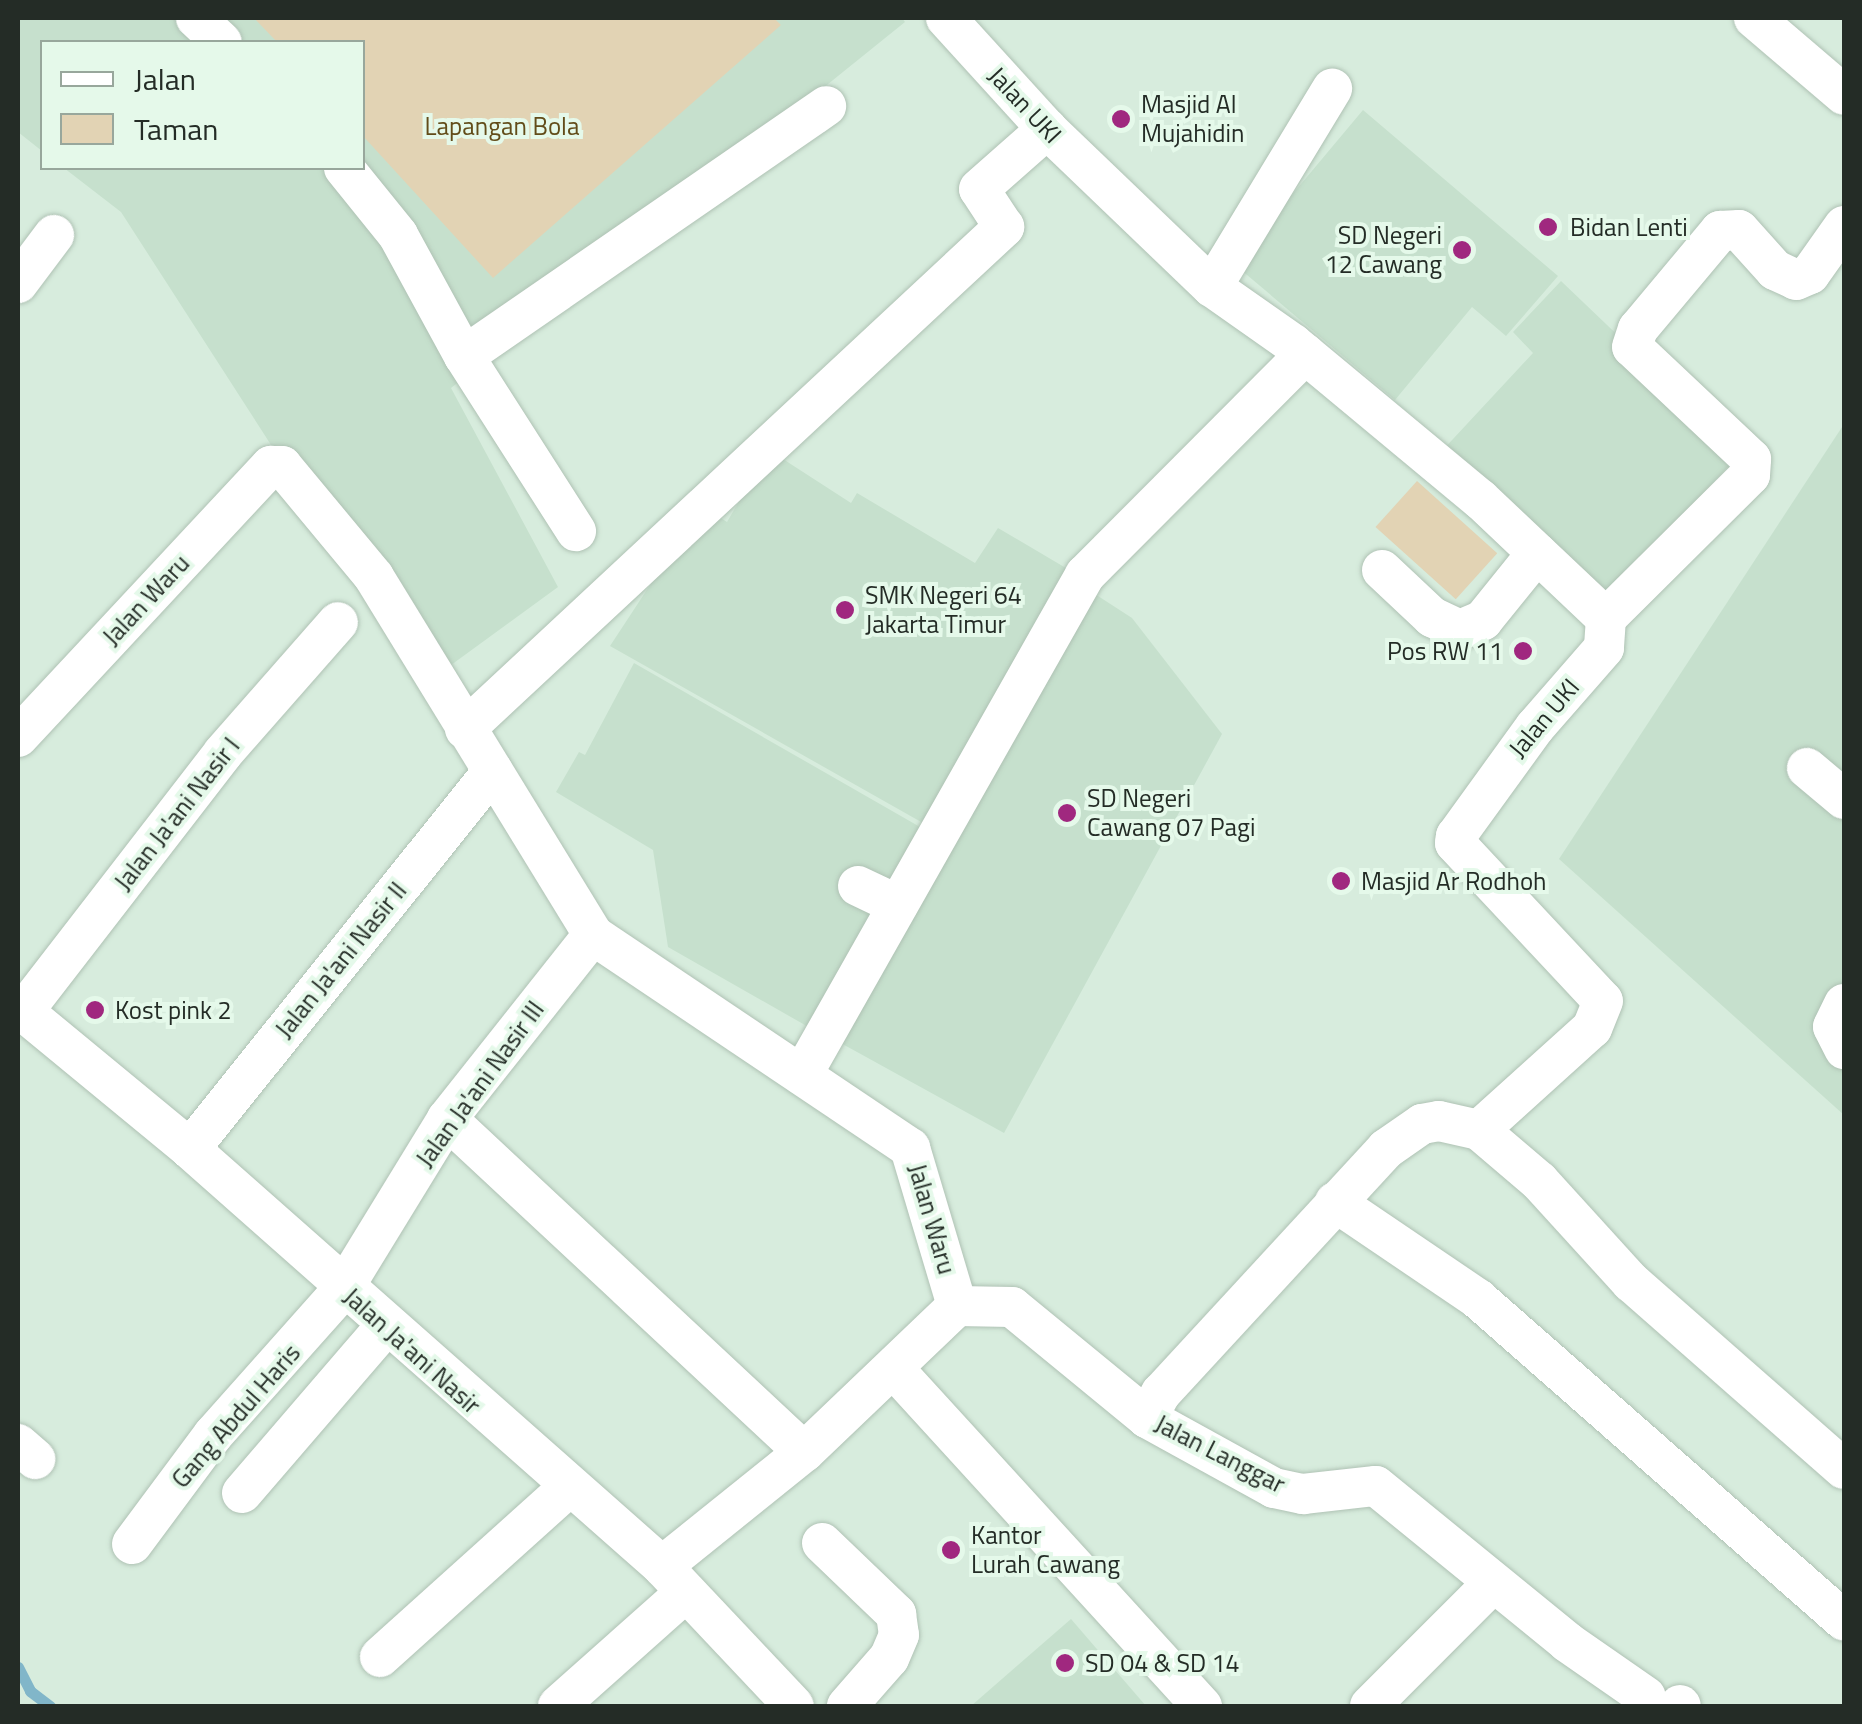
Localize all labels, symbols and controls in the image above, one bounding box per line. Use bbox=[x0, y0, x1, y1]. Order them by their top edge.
legend bbox=[40, 40, 365, 170]
text: Jalan bbox=[134, 56, 196, 102]
street label: Jalan UKI bbox=[982, 61, 1068, 149]
place label: Masjid Al Mujahidin bbox=[1141, 90, 1244, 149]
text: Taman bbox=[134, 106, 218, 152]
marker: Masjid Al Mujahidin bbox=[1110, 108, 1132, 130]
park label: Lapangan Bola bbox=[425, 111, 579, 141]
place label: Bidan Lenti bbox=[1570, 212, 1688, 242]
marker: Bidan Lenti bbox=[1535, 214, 1561, 240]
place label: SD Negeri 12 Cawang bbox=[1325, 221, 1442, 280]
marker: SD Negeri 12 Cawang bbox=[1451, 239, 1473, 261]
street label: Jalan Waru bbox=[96, 548, 196, 652]
place label: SMK Negeri 64 Jakarta Timur bbox=[865, 581, 1022, 640]
marker: SMK Negeri 64 Jakarta Timur bbox=[834, 599, 856, 621]
place label: Pos RW 11 bbox=[1387, 636, 1503, 666]
marker: Pos RW 11 bbox=[1512, 640, 1534, 662]
street label: Jalan UKI bbox=[1502, 673, 1586, 763]
street label: Jalan Ja'ani Nasir I bbox=[108, 732, 246, 896]
place label: SD Negeri Cawang 07 Pagi bbox=[1087, 784, 1255, 843]
marker: SD Negeri Cawang 07 Pagi bbox=[1056, 802, 1078, 824]
place label: Masjid Ar Rodhoh bbox=[1361, 866, 1547, 896]
marker: Masjid Ar Rodhoh bbox=[1330, 870, 1352, 892]
street label: Jalan Ja'ani Nasir II bbox=[269, 876, 413, 1044]
place label: Kost pink 2 bbox=[115, 995, 231, 1025]
street label: Jalan Ja'ani Nasir III bbox=[410, 995, 550, 1173]
marker: Kost pink 2 bbox=[84, 999, 106, 1021]
street label: Jalan Waru bbox=[902, 1160, 962, 1278]
street label: Jalan Ja'ani Nasir bbox=[337, 1282, 487, 1420]
street label: Gang Abdul Haris bbox=[165, 1338, 307, 1494]
street label: Jalan Langgar bbox=[1150, 1408, 1290, 1500]
place label: Kantor Lurah Cawang bbox=[971, 1521, 1120, 1580]
marker: Kantor Lurah Cawang bbox=[940, 1539, 962, 1561]
place label: SD 04 & SD 14 bbox=[1085, 1648, 1240, 1678]
marker: SD 04 & SD 14 bbox=[1054, 1652, 1076, 1674]

